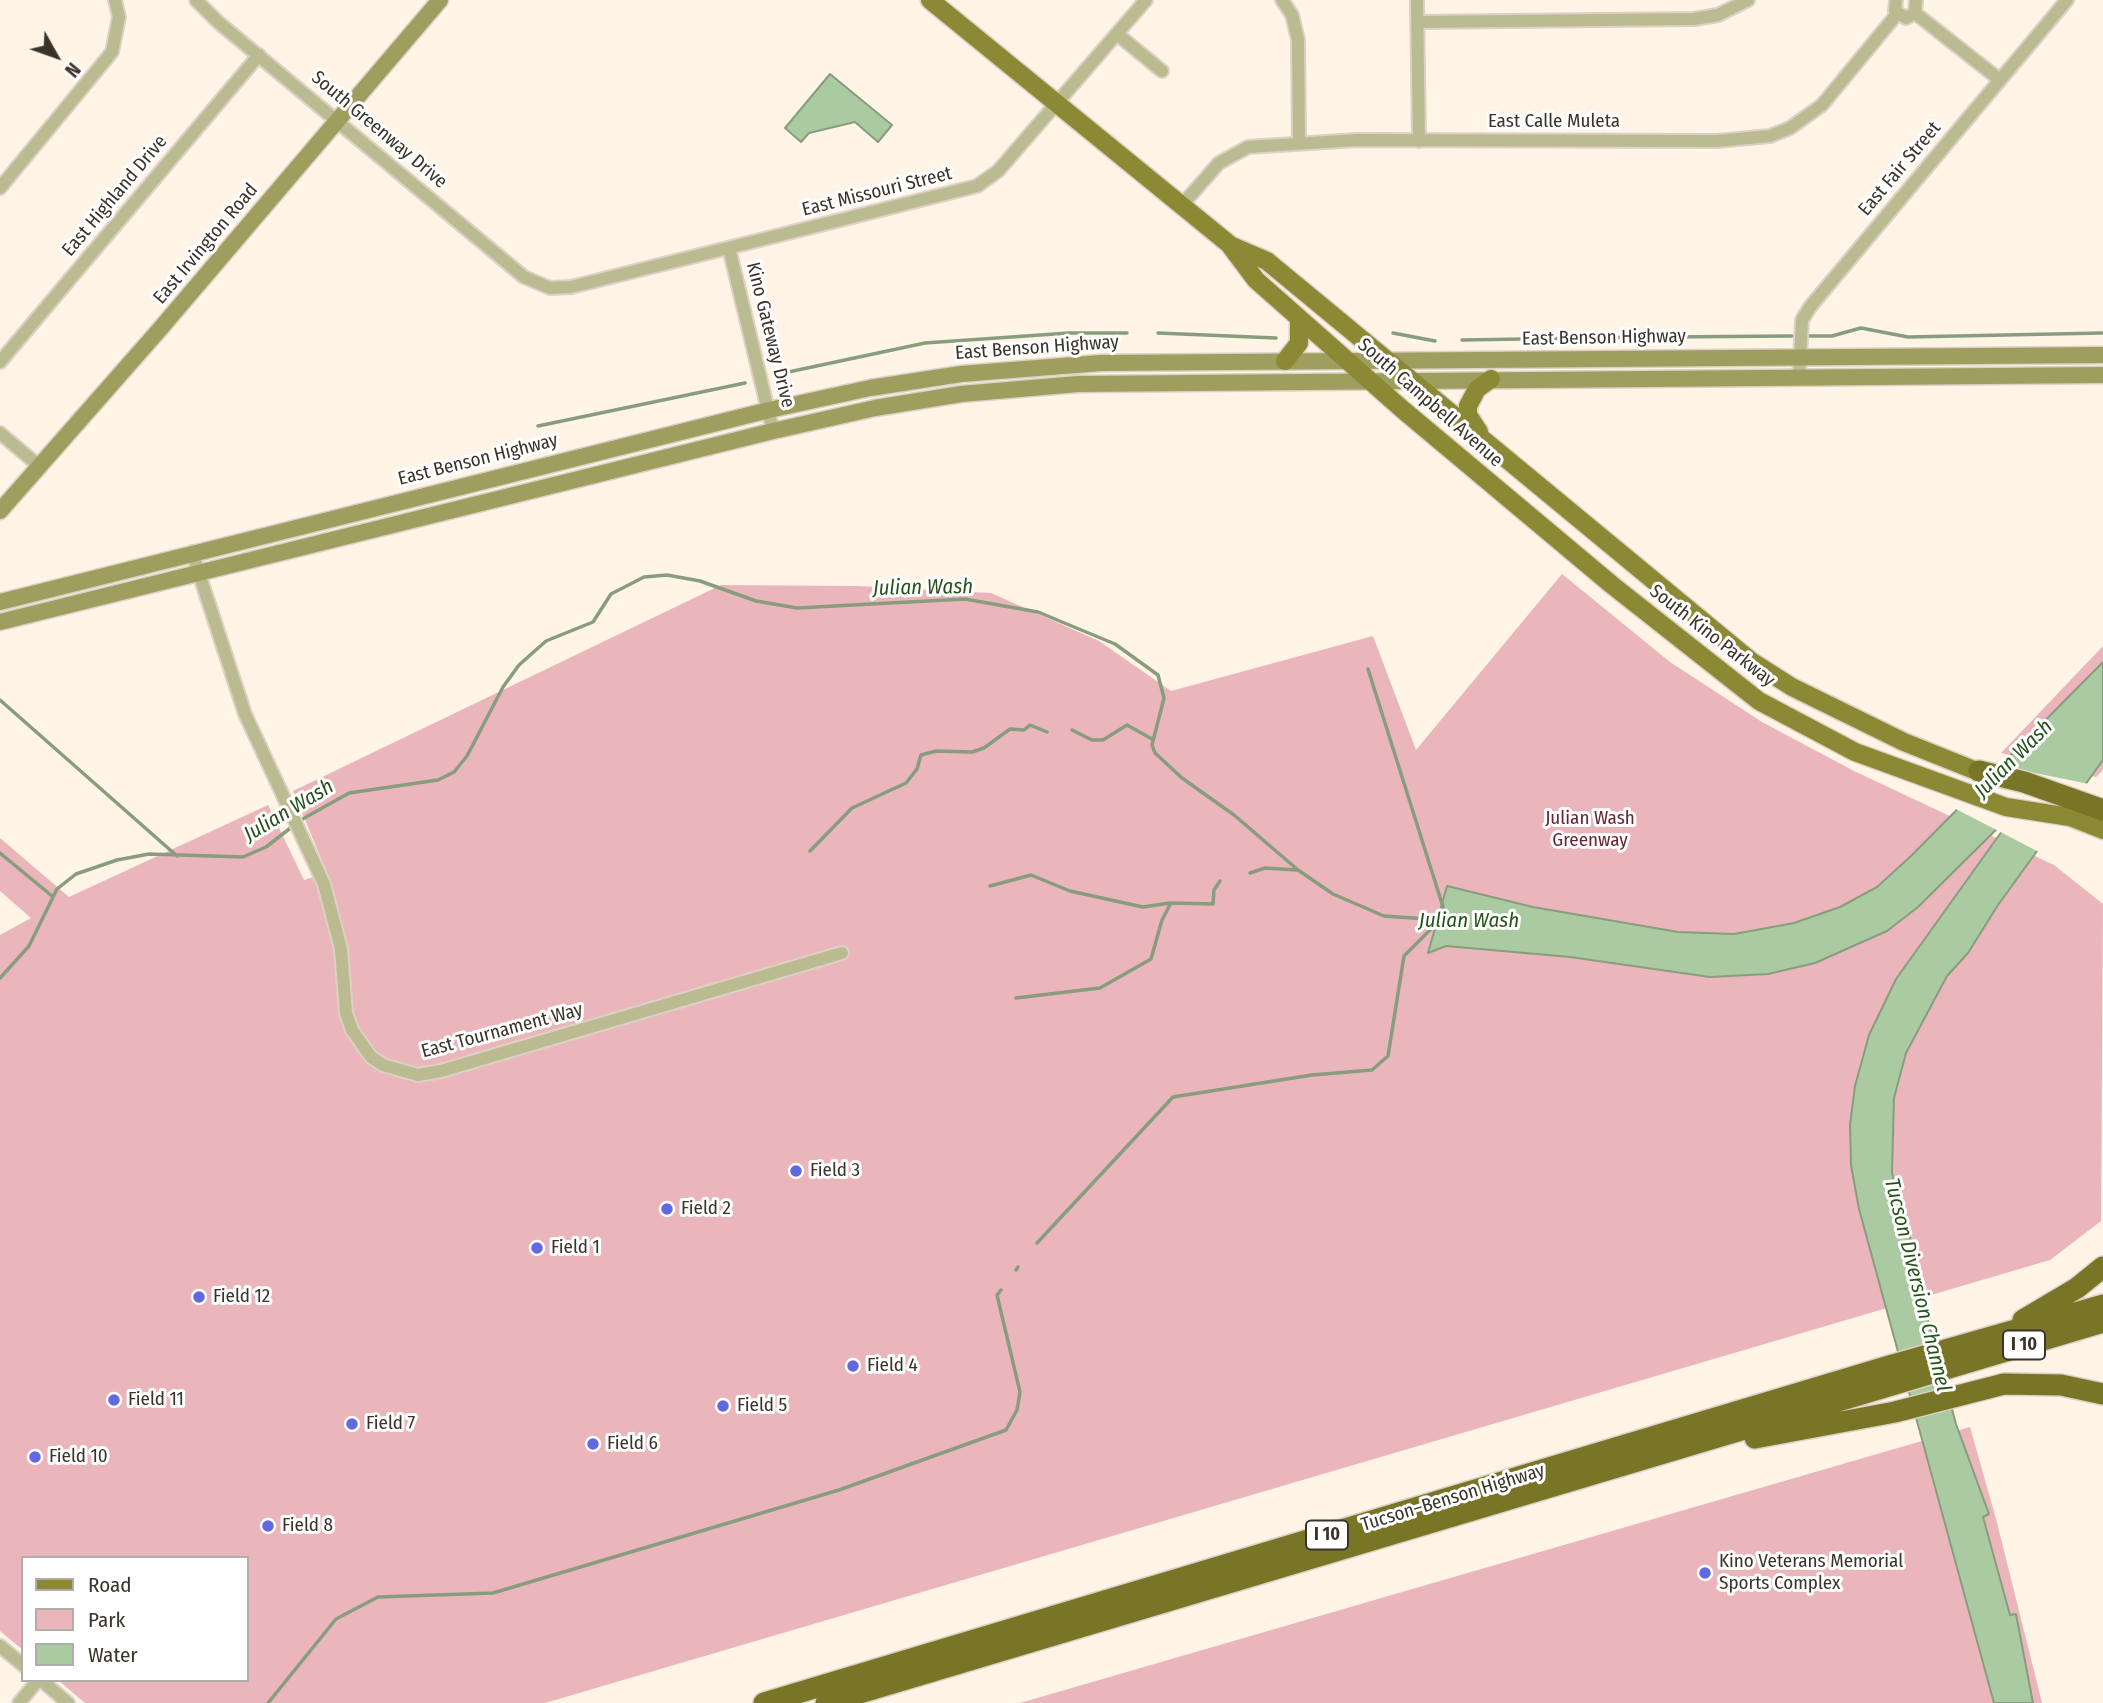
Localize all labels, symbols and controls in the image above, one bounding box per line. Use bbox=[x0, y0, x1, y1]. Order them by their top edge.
north arrow bbox=[21, 21, 91, 91]
text: N bbox=[60, 58, 85, 82]
street label: South Greenway Drive bbox=[306, 67, 452, 193]
street label: East Calle Muleta bbox=[1488, 111, 1620, 133]
street label: East Fair Street bbox=[1854, 117, 1946, 221]
street label: East Highland Drive bbox=[58, 131, 172, 261]
street label: East Missouri Street bbox=[800, 162, 954, 222]
street label: East Irvington Road bbox=[149, 179, 263, 309]
street label: Kino Gateway Drive bbox=[741, 260, 799, 410]
street label: East Benson Highway bbox=[1522, 325, 1686, 351]
street label: East Benson Highway bbox=[954, 331, 1120, 365]
street label: South Campbell Avenue bbox=[1353, 334, 1507, 472]
street label: East Benson Highway bbox=[396, 429, 560, 491]
water label: Julian Wash bbox=[873, 575, 973, 601]
street label: South Kino Parkway bbox=[1645, 580, 1779, 692]
water label: Julian Wash bbox=[1970, 715, 2058, 803]
water label: Julian Wash bbox=[240, 774, 338, 848]
park label: Julian Wash Greenway bbox=[1545, 808, 1635, 852]
water label: Julian Wash bbox=[1419, 908, 1519, 934]
street label: East Tournament Way bbox=[419, 998, 585, 1064]
place label: Field 3 bbox=[810, 1160, 860, 1182]
marker: Field 3 bbox=[788, 1163, 804, 1179]
water label: Tucson Diversion Channel bbox=[1878, 1176, 1956, 1394]
place label: Field 2 bbox=[681, 1198, 731, 1220]
marker: Field 2 bbox=[659, 1201, 675, 1217]
place label: Field 1 bbox=[551, 1237, 600, 1259]
marker: Field 1 bbox=[529, 1240, 545, 1256]
place label: Field 12 bbox=[213, 1286, 270, 1308]
marker: Field 12 bbox=[191, 1289, 207, 1305]
road number: I 10 bbox=[2003, 1330, 2045, 1360]
place label: Field 4 bbox=[867, 1355, 918, 1377]
marker: Field 4 bbox=[845, 1358, 861, 1374]
place label: Field 11 bbox=[128, 1389, 184, 1411]
marker: Field 11 bbox=[106, 1392, 122, 1408]
place label: Field 5 bbox=[737, 1395, 787, 1417]
marker: Field 5 bbox=[715, 1398, 731, 1414]
place label: Field 7 bbox=[366, 1413, 415, 1435]
marker: Field 7 bbox=[344, 1416, 360, 1432]
place label: Field 6 bbox=[607, 1433, 658, 1455]
marker: Field 6 bbox=[585, 1436, 601, 1452]
place label: Field 10 bbox=[49, 1446, 108, 1468]
marker: Field 10 bbox=[27, 1449, 43, 1465]
street label: Tucson–Benson Highway bbox=[1359, 1459, 1547, 1537]
place label: Field 8 bbox=[282, 1515, 333, 1537]
marker: Field 8 bbox=[260, 1518, 276, 1534]
road number: I 10 bbox=[1306, 1520, 1348, 1550]
place label: Kino Veterans Memorial Sports Complex bbox=[1719, 1551, 1903, 1595]
legend bbox=[21, 1556, 248, 1682]
marker: Kino Veterans Memorial Sports Complex bbox=[1697, 1565, 1713, 1581]
text: Road bbox=[88, 1572, 132, 1598]
text: Park bbox=[88, 1607, 125, 1633]
text: Water bbox=[88, 1642, 138, 1668]

